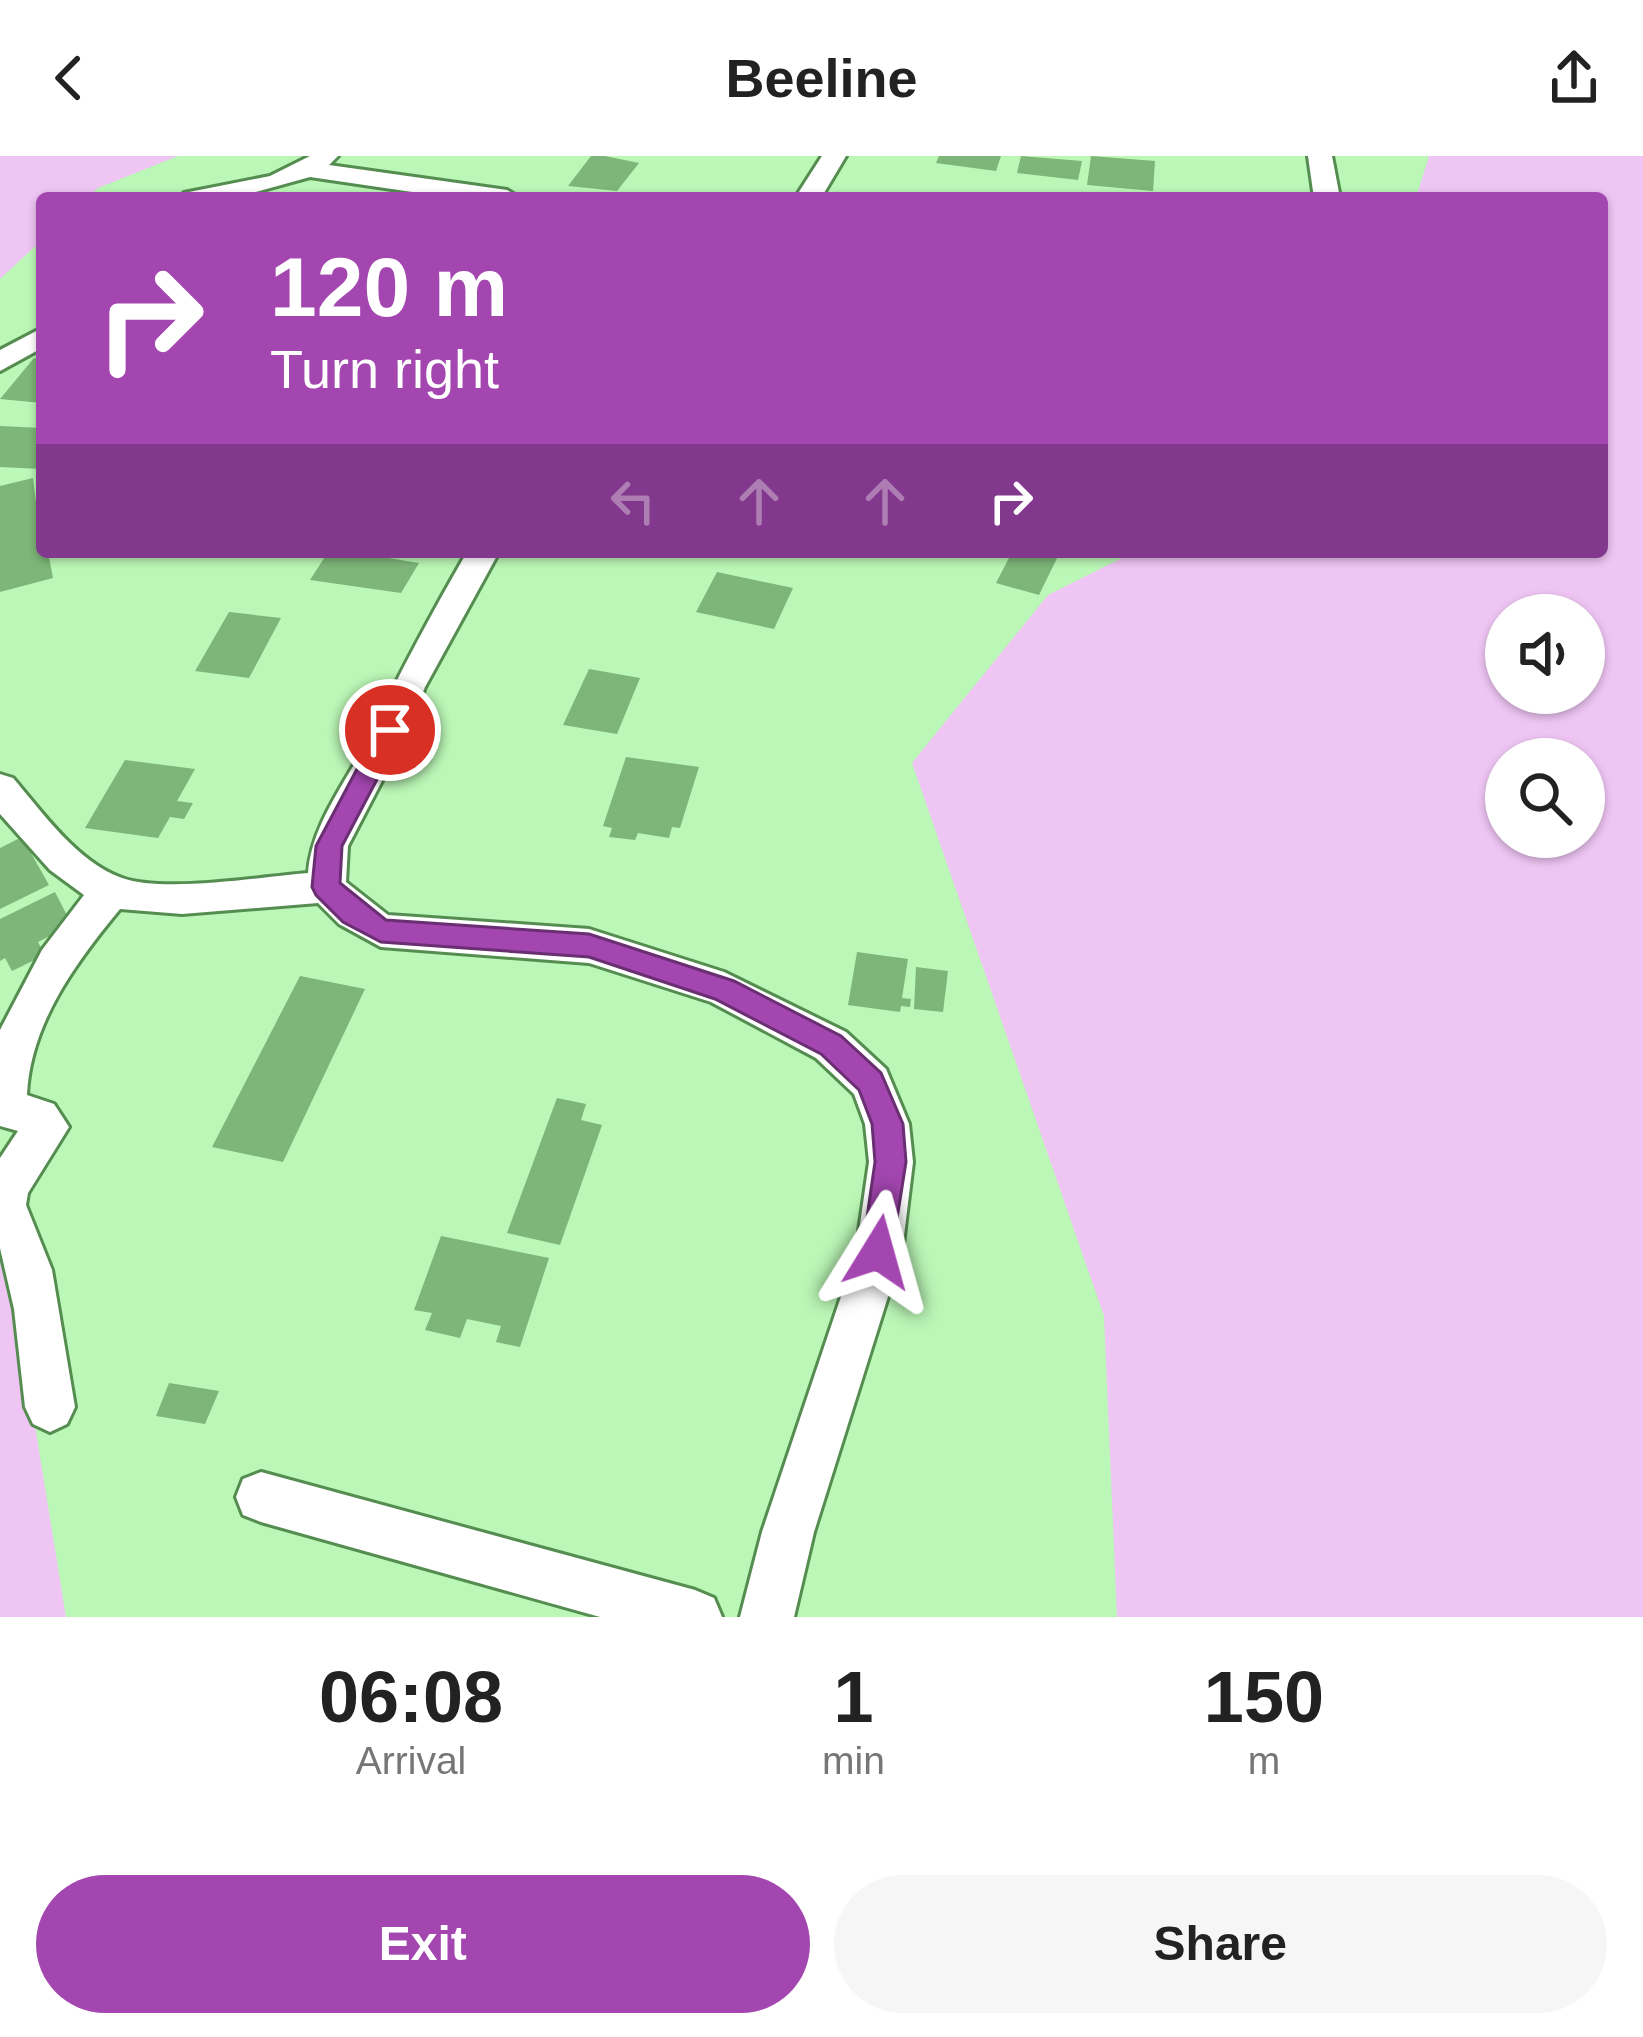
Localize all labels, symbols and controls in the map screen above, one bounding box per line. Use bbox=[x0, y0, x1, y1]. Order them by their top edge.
icon: back bbox=[36, 45, 102, 111]
icon: share bbox=[1541, 45, 1607, 111]
text: Beeline bbox=[725, 48, 918, 108]
icon: right bbox=[72, 240, 228, 396]
text: 120 m bbox=[270, 240, 508, 334]
text: Turn right bbox=[270, 339, 499, 399]
icon: left bbox=[600, 468, 666, 534]
icon: ahead bbox=[726, 468, 792, 534]
icon: ahead bbox=[852, 468, 918, 534]
icon: right bbox=[978, 468, 1044, 534]
map controls bbox=[1485, 594, 1605, 858]
button: sound bbox=[1485, 594, 1605, 714]
pin bbox=[339, 679, 441, 781]
icon: arrive bbox=[357, 697, 423, 763]
button: search bbox=[1485, 738, 1605, 858]
position arrow bbox=[815, 1189, 941, 1315]
text: 06:08 bbox=[319, 1657, 503, 1737]
text: 1 bbox=[833, 1657, 874, 1737]
text: 150 bbox=[1204, 1657, 1324, 1737]
text: Arrival bbox=[356, 1739, 466, 1782]
text: min bbox=[822, 1739, 885, 1782]
text: m bbox=[1248, 1739, 1280, 1782]
button: Exit bbox=[36, 1875, 810, 2013]
button: Share bbox=[834, 1875, 1607, 2013]

